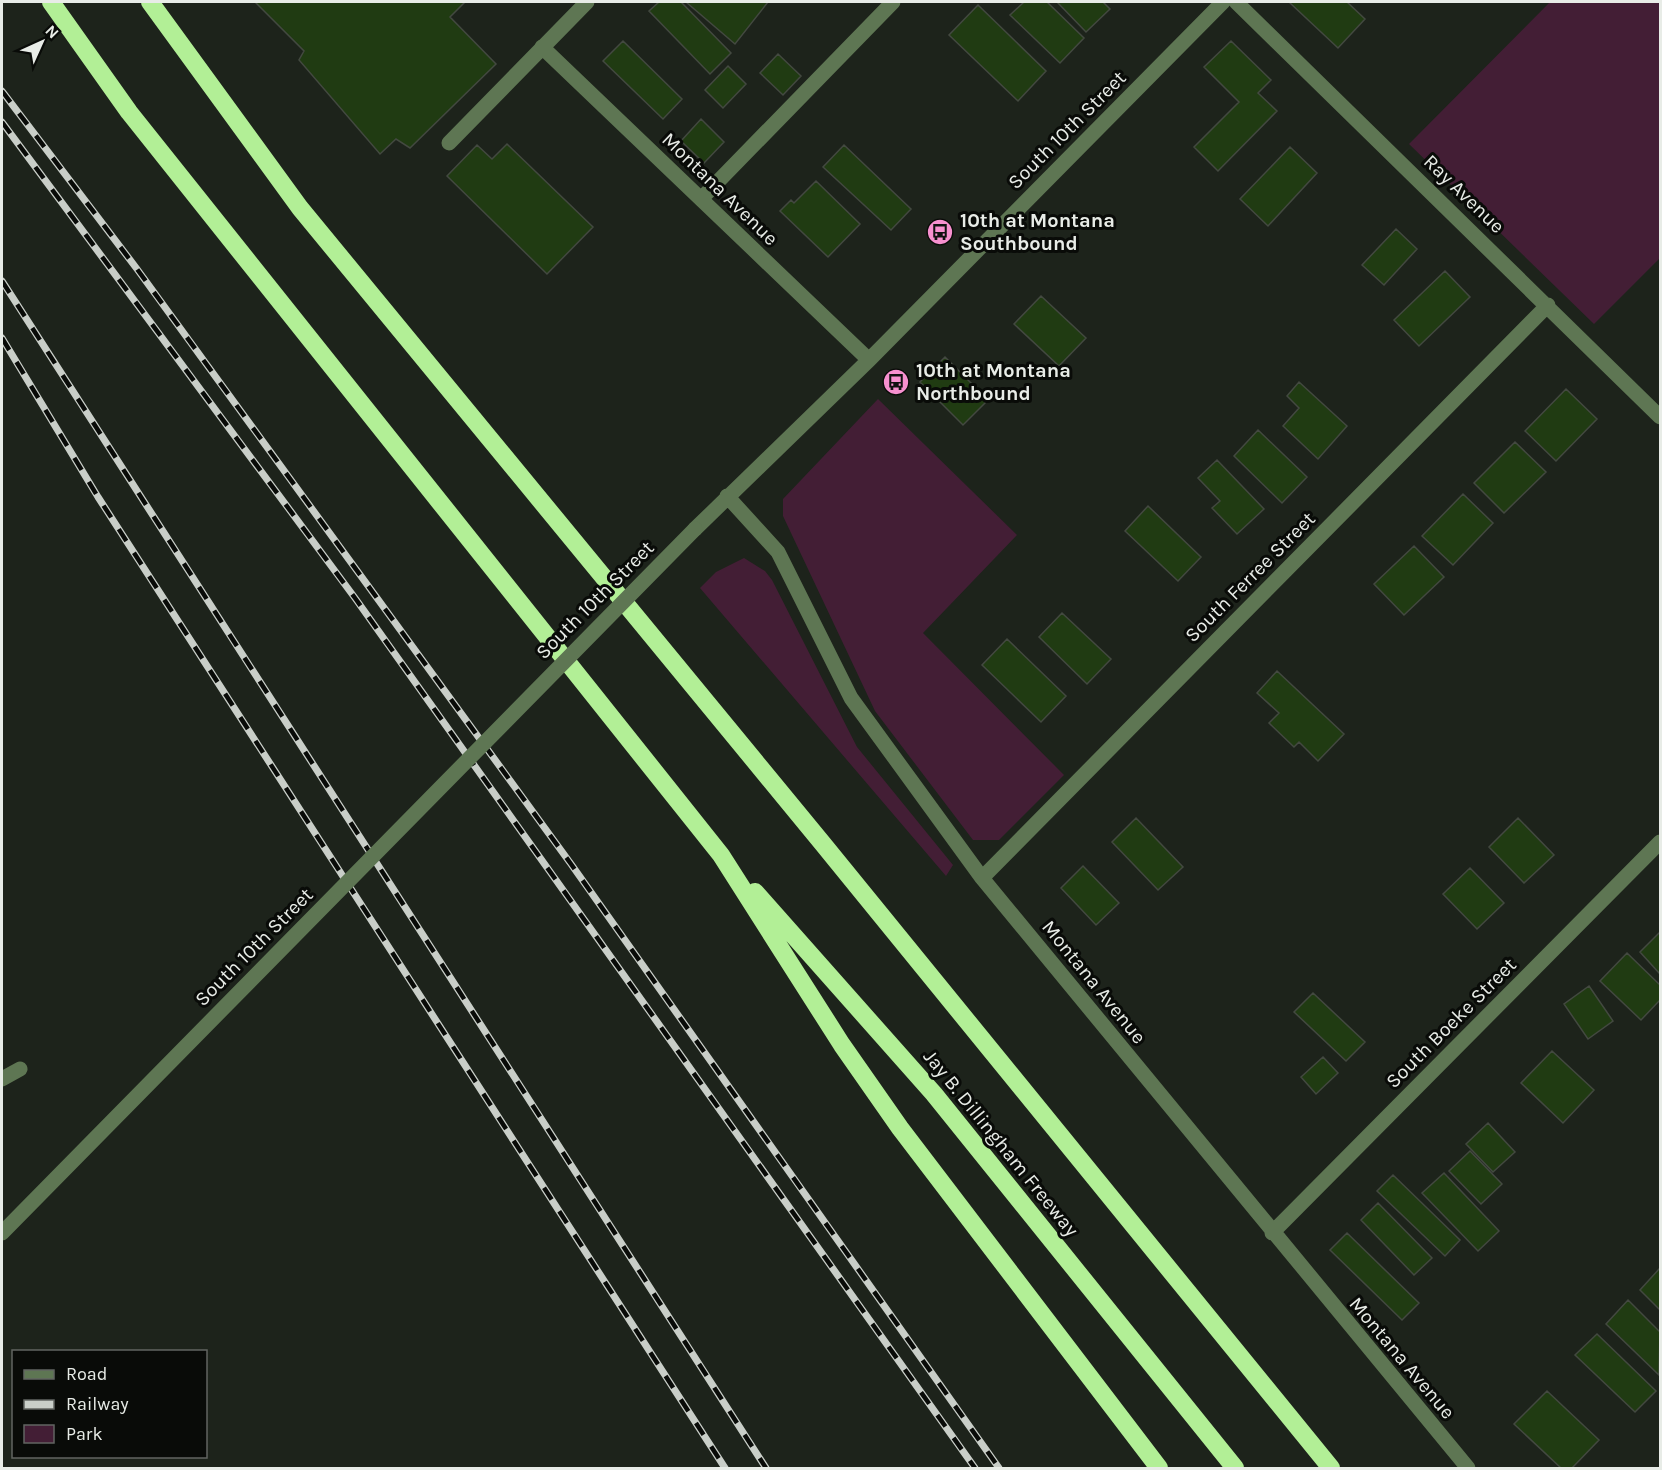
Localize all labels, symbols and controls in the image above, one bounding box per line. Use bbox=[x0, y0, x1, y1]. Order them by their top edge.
north arrow bbox=[12, 12, 72, 72]
text: N bbox=[41, 21, 63, 43]
street label: South 10th Street bbox=[1003, 66, 1131, 194]
street label: Montana Avenue bbox=[657, 128, 783, 250]
street label: Ray Avenue bbox=[1419, 150, 1509, 238]
place label: 10th at Montana Southbound bbox=[960, 209, 1115, 255]
bus stop icon: 10th at Montana Southbound bbox=[925, 217, 955, 247]
place label: 10th at Montana Northbound bbox=[916, 359, 1071, 405]
bus stop icon: 10th at Montana Northbound bbox=[881, 367, 911, 397]
street label: South Ferree Street bbox=[1180, 507, 1320, 647]
street label: South 10th Street bbox=[531, 536, 659, 664]
street label: South 10th Street bbox=[190, 883, 318, 1011]
street label: Montana Avenue bbox=[1037, 916, 1151, 1048]
street label: South Boeke Street bbox=[1381, 953, 1521, 1093]
street label: Jay B. Dillingham Freeway bbox=[919, 1045, 1083, 1241]
street label: Montana Avenue bbox=[1344, 1292, 1460, 1424]
legend bbox=[12, 1350, 207, 1458]
text: Road bbox=[66, 1363, 107, 1385]
text: Railway bbox=[66, 1393, 129, 1415]
text: Park bbox=[66, 1423, 103, 1445]

